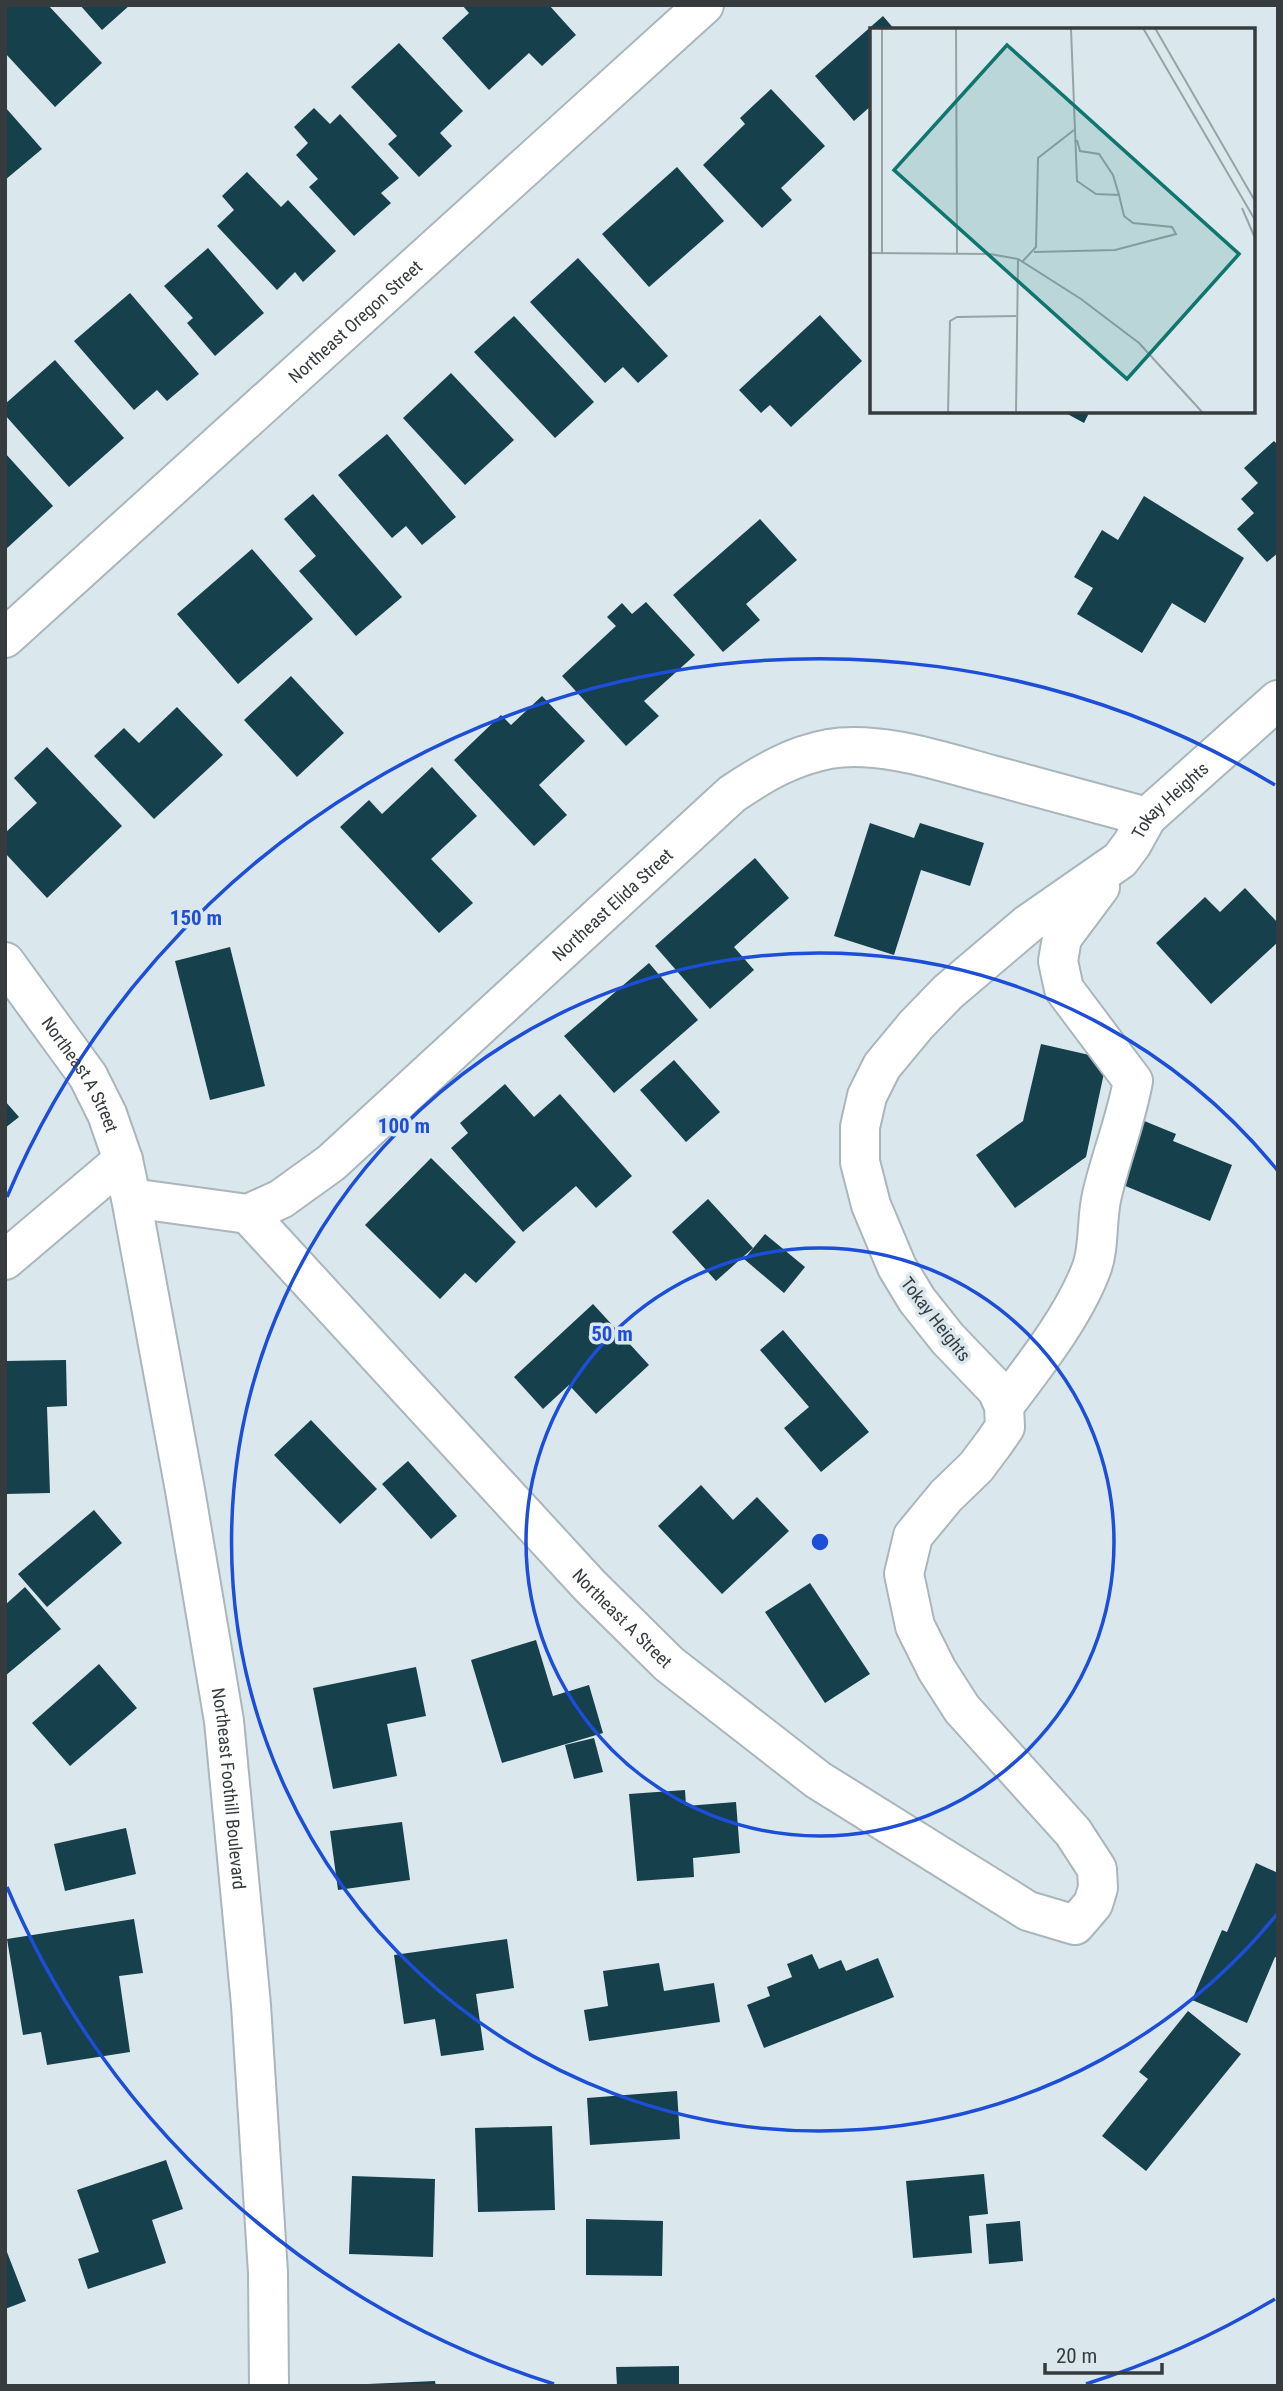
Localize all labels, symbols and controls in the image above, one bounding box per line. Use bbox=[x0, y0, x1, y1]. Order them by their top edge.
inset map bbox=[870, 28, 1255, 413]
street label: Northeast Oregon Street bbox=[284, 255, 426, 387]
street label: Tokay Heights bbox=[1127, 757, 1212, 842]
street label: Northeast Elida Street bbox=[548, 844, 677, 965]
text: 150 m bbox=[170, 906, 222, 930]
street label: Northeast A Street bbox=[38, 1013, 123, 1135]
text: 100 m bbox=[378, 1114, 430, 1138]
street label: Tokay Heights bbox=[897, 1273, 975, 1365]
text: 50 m bbox=[591, 1322, 633, 1346]
centre of rings bbox=[808, 1530, 832, 1554]
street label: Northeast A Street bbox=[569, 1564, 677, 1672]
street label: Northeast Foothill Boulevard bbox=[208, 1686, 250, 1890]
scale bar bbox=[1045, 2332, 1162, 2376]
text: 20 m bbox=[1056, 2344, 1097, 2368]

